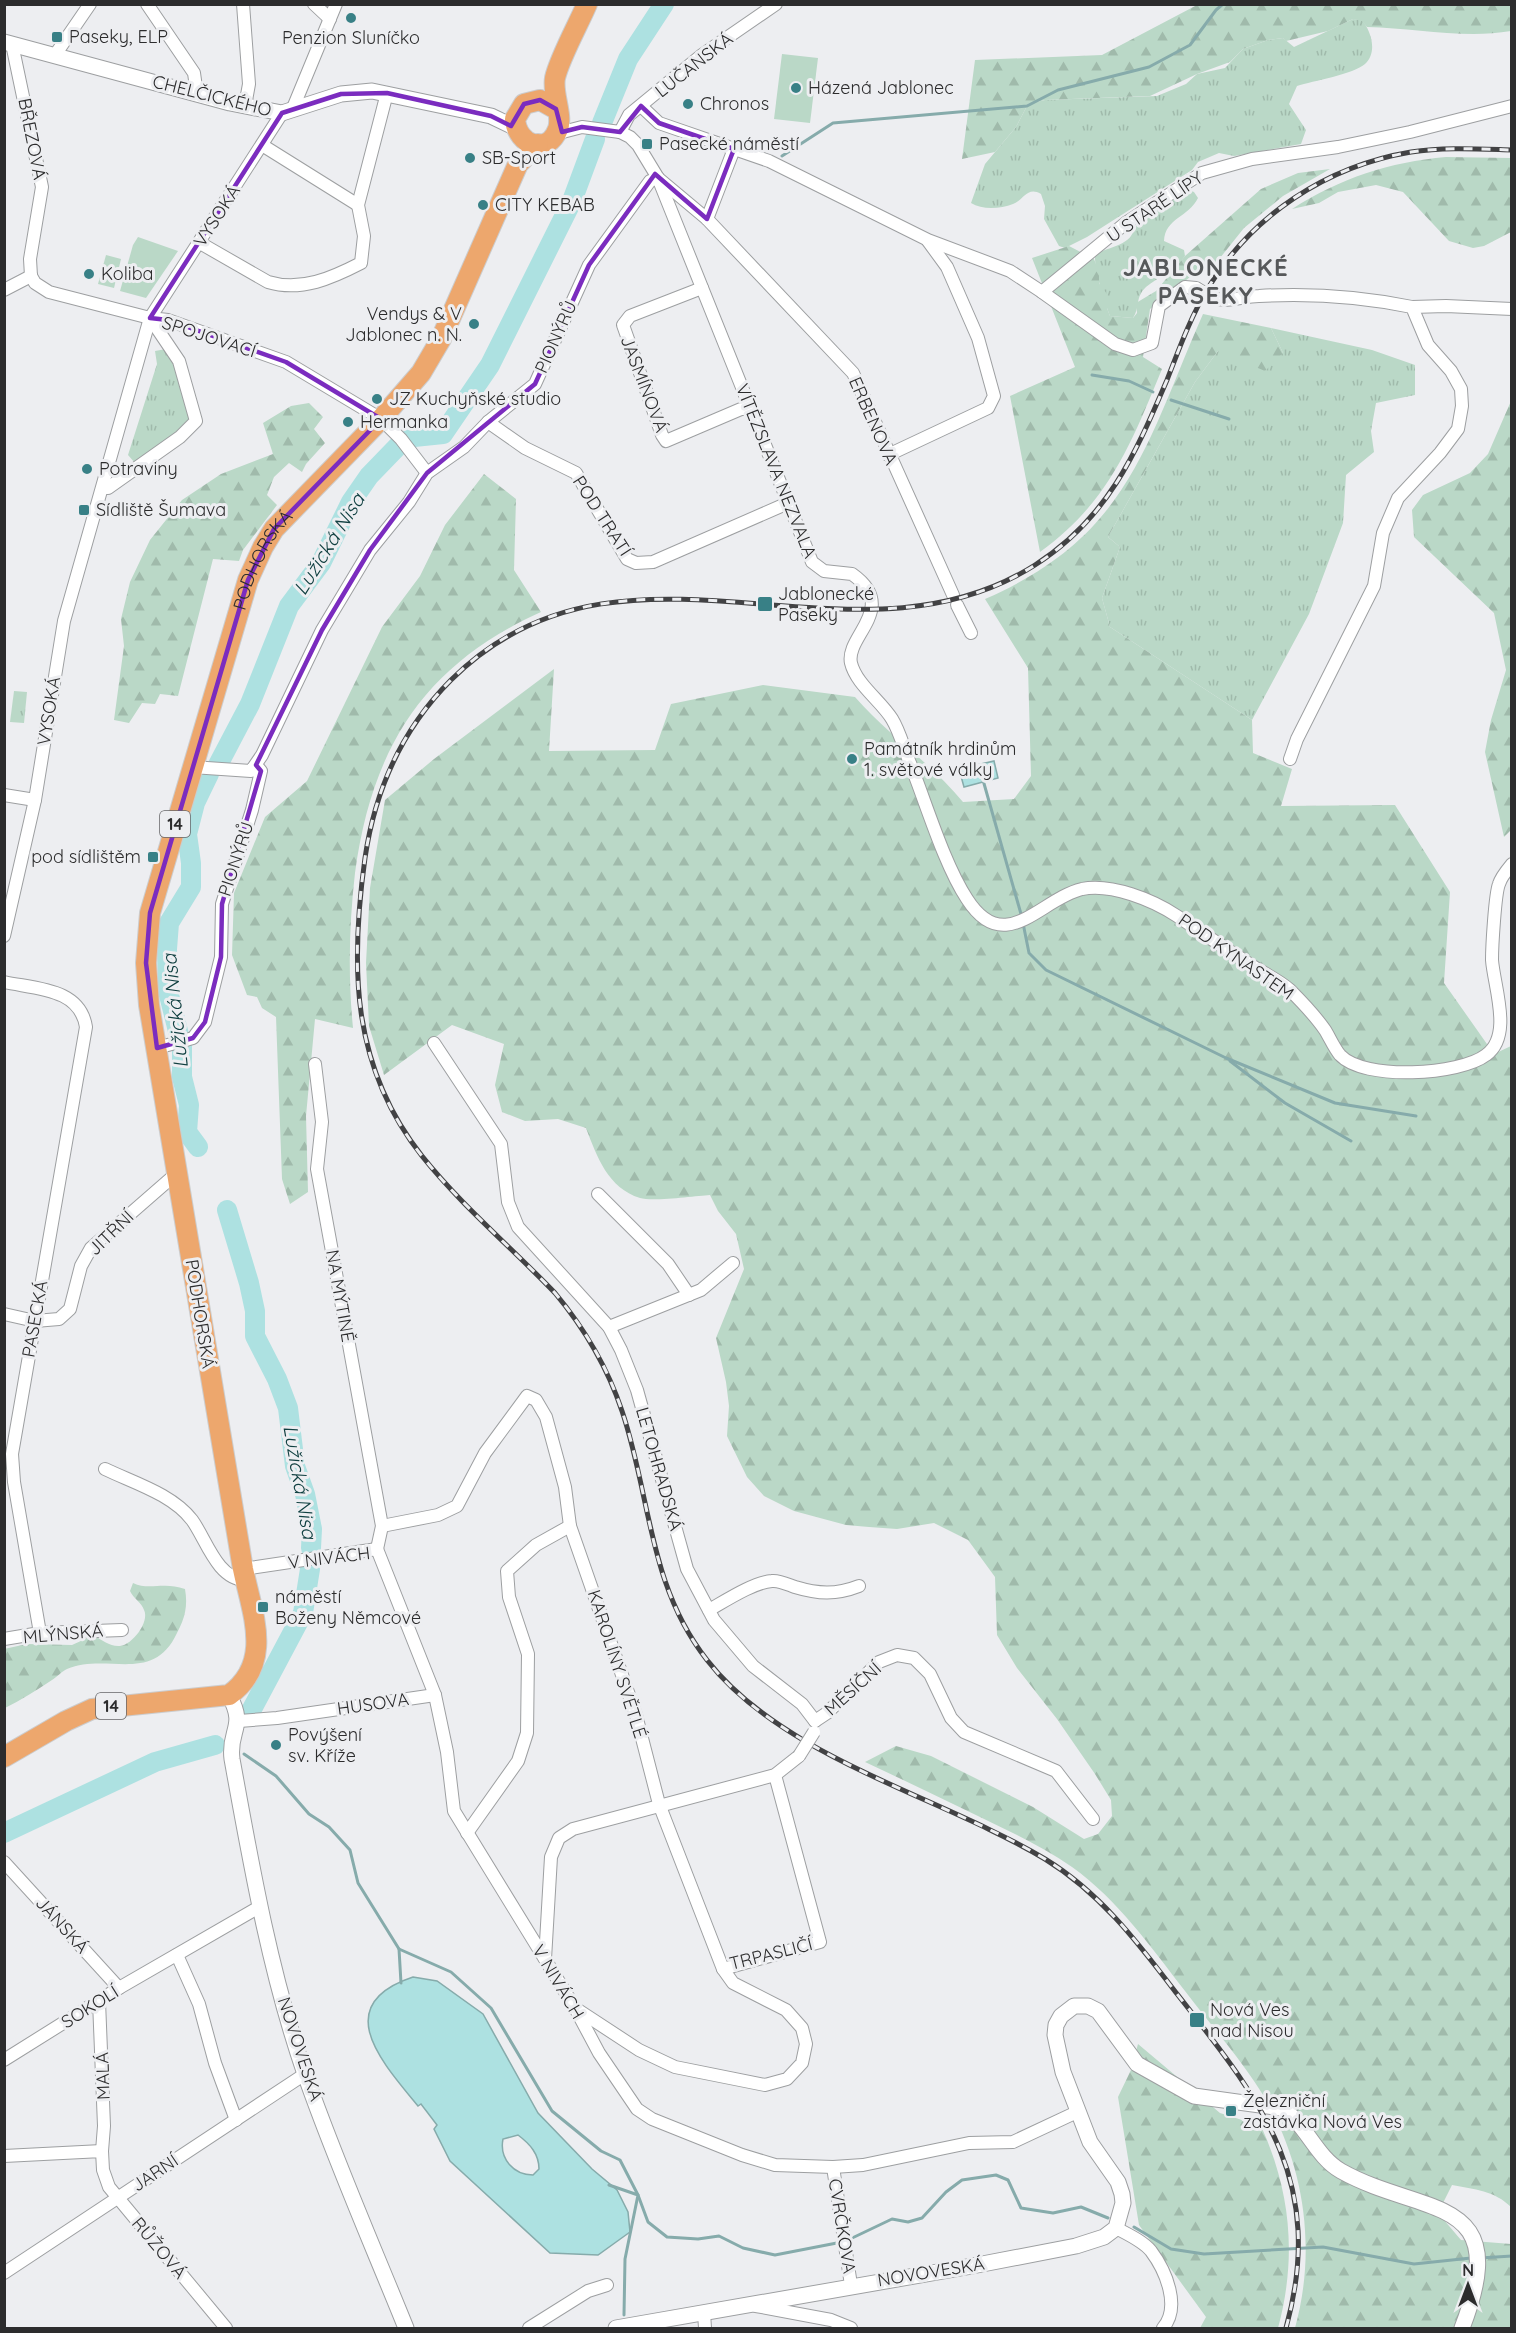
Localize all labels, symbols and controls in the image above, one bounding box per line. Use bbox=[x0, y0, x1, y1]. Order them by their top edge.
marker: Penzion Sluníčko bbox=[344, 11, 358, 25]
place label: Paseky, ELP bbox=[69, 25, 168, 48]
place label: Penzion Sluníčko bbox=[282, 26, 420, 49]
street label: LUČANSKÁ bbox=[650, 27, 737, 102]
marker: Paseky, ELP bbox=[50, 30, 64, 44]
street label: CHELČICKÉHO bbox=[150, 70, 274, 121]
place label: Házená Jablonec bbox=[808, 76, 954, 99]
marker: Házená Jablonec bbox=[789, 81, 803, 95]
place label: Chronos bbox=[700, 92, 769, 115]
street label: BŘEZOVÁ bbox=[13, 96, 52, 182]
marker: Chronos bbox=[681, 97, 695, 111]
place label: Pasecké náměstí bbox=[659, 132, 799, 155]
marker: Pasecké náměstí bbox=[640, 137, 654, 151]
place label: SB-Sport bbox=[482, 146, 556, 169]
marker: SB-Sport bbox=[463, 151, 477, 165]
street label: U STARÉ LÍPY bbox=[1102, 166, 1207, 247]
street label: VYSOKÁ bbox=[188, 180, 245, 251]
place label: CITY KEBAB bbox=[495, 193, 595, 216]
marker: CITY KEBAB bbox=[476, 198, 490, 212]
district label: JABLONECKÉ PASEKY bbox=[1123, 252, 1289, 310]
place label: Koliba bbox=[101, 262, 153, 285]
marker: Koliba bbox=[82, 267, 96, 281]
street label: PIONÝRŮ bbox=[529, 297, 582, 377]
place label: Vendys & V Jablonec n. N. bbox=[345, 302, 462, 346]
street label: SPOJOVACÍ bbox=[159, 311, 260, 363]
marker: Vendys & V Jablonec n. N. bbox=[467, 317, 481, 331]
street label: JASMÍNOVÁ bbox=[616, 332, 674, 436]
street label: ERBENOVA bbox=[844, 373, 903, 469]
street label: VÍTĚZSLAVA NEZVALA bbox=[731, 380, 822, 562]
place label: JZ Kuchyňské studio bbox=[389, 387, 561, 410]
marker: JZ Kuchyňské studio bbox=[370, 392, 384, 406]
place label: Hermanka bbox=[360, 410, 448, 433]
marker: Hermanka bbox=[341, 415, 355, 429]
place label: Potraviny bbox=[99, 457, 178, 480]
marker: Potraviny bbox=[80, 462, 94, 476]
street label: POD TRATÍ bbox=[568, 471, 637, 561]
water label: Lužická Nisa bbox=[288, 487, 371, 599]
place label: Sídliště Šumava bbox=[96, 498, 226, 521]
marker: Sídliště Šumava bbox=[77, 503, 91, 517]
street label: PODHORSKÁ bbox=[228, 505, 297, 613]
place label: Jablonecké Paseky bbox=[778, 582, 874, 626]
marker: Jablonecké Paseky bbox=[756, 595, 774, 613]
street label: VYSOKÁ bbox=[32, 675, 65, 747]
place label: Památník hrdinům 1. světové války bbox=[864, 737, 1016, 781]
marker: Památník hrdinům 1. světové války bbox=[845, 752, 859, 766]
road number: 14 bbox=[160, 811, 190, 837]
street label: PIONÝRŮ bbox=[213, 819, 258, 899]
place label: pod sídlištěm bbox=[31, 845, 141, 868]
marker: pod sídlištěm bbox=[146, 850, 160, 864]
street label: POD KYNASTEM bbox=[1174, 908, 1299, 1005]
water label: Lužická Nisa bbox=[156, 951, 193, 1070]
street label: JITŘNÍ bbox=[83, 1205, 139, 1260]
street label: NA MÝTINĚ bbox=[321, 1248, 360, 1344]
street label: PODHORSKÁ bbox=[181, 1258, 221, 1370]
street label: PASECKÁ bbox=[16, 1278, 53, 1359]
street label: LETOHRADSKÁ bbox=[631, 1404, 688, 1534]
water label: Lužická Nisa bbox=[278, 1423, 323, 1543]
street label: V NIVÁCH bbox=[286, 1541, 371, 1574]
place label: náměstí Boženy Němcové bbox=[275, 1585, 421, 1629]
street label: KAROLÍNY SVĚTLÉ bbox=[583, 1587, 652, 1741]
marker: náměstí Boženy Němcové bbox=[256, 1600, 270, 1614]
street label: MLÝNSKÁ bbox=[22, 1619, 104, 1648]
street label: MĚSÍČNÍ bbox=[819, 1657, 886, 1720]
street label: HUSOVA bbox=[336, 1687, 411, 1720]
road number: 14 bbox=[96, 1693, 126, 1719]
place label: Povýšení sv. Kříže bbox=[288, 1723, 362, 1767]
marker: Povýšení sv. Kříže bbox=[269, 1738, 283, 1752]
street label: JÁNSKÁ bbox=[31, 1891, 94, 1958]
street label: TRPASLIČÍ bbox=[727, 1932, 815, 1975]
street label: V NIVÁCH bbox=[527, 1940, 590, 2023]
street label: SOKOLÍ bbox=[57, 1980, 123, 2033]
street label: NOVOVESKÁ bbox=[273, 1994, 328, 2104]
place label: Nová Ves nad Nisou bbox=[1210, 1998, 1294, 2042]
marker: Nová Ves nad Nisou bbox=[1188, 2011, 1206, 2029]
street label: MALÁ bbox=[90, 2051, 115, 2100]
place label: Železniční zastávka Nová Ves bbox=[1243, 2089, 1402, 2133]
marker: Železniční zastávka Nová Ves bbox=[1224, 2104, 1238, 2118]
street label: JARNÍ bbox=[127, 2148, 183, 2196]
street label: CVRČKOVA bbox=[824, 2177, 861, 2275]
street label: RŮŽOVÁ bbox=[127, 2212, 192, 2284]
street label: NOVOVESKÁ bbox=[876, 2252, 986, 2291]
north arrow bbox=[1438, 2255, 1498, 2315]
text: N bbox=[1462, 2260, 1474, 2280]

